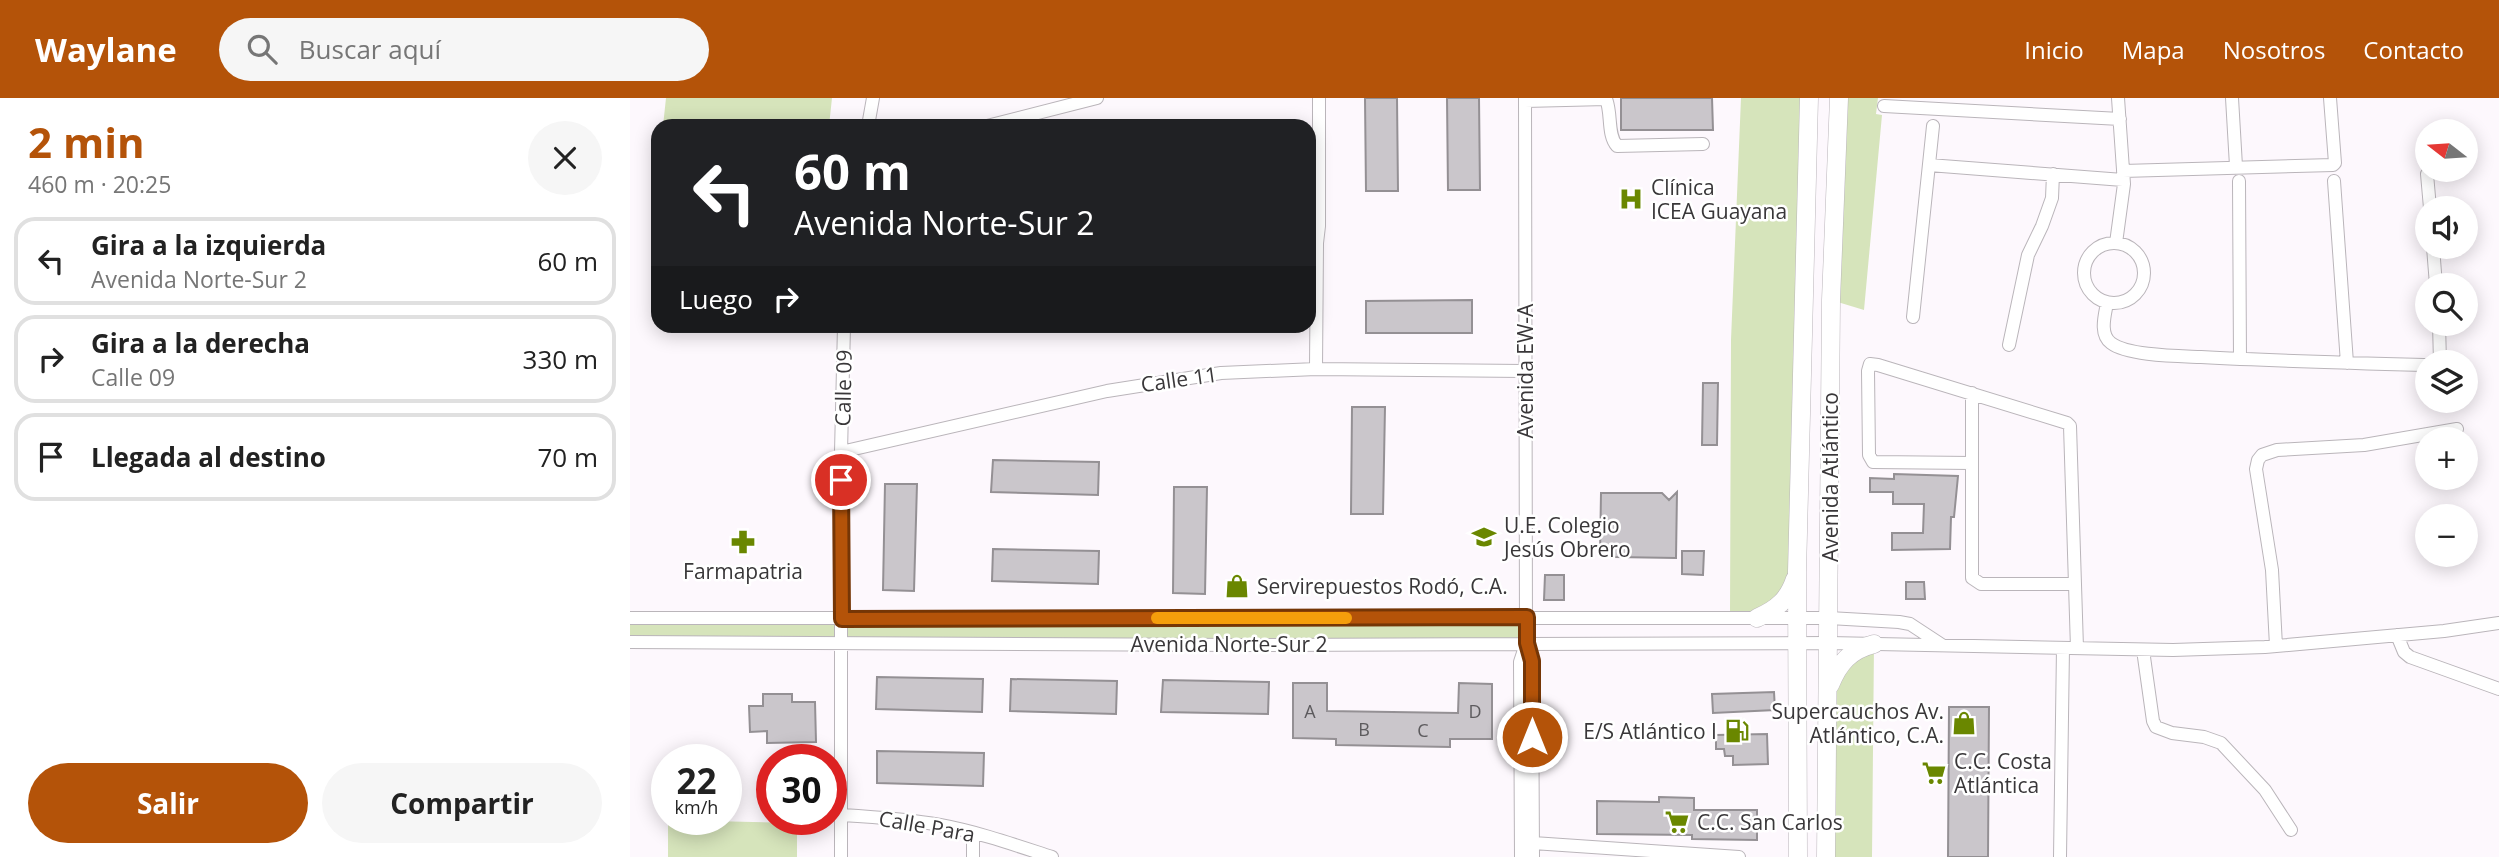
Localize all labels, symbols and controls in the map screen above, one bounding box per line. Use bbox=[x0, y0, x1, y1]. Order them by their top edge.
search box bbox=[219, 18, 709, 81]
text: Waylane bbox=[35, 27, 177, 72]
icon: search bbox=[243, 30, 281, 68]
text: Buscar aquí bbox=[299, 31, 441, 67]
text: Inicio bbox=[2024, 33, 2084, 66]
text: Mapa bbox=[2122, 33, 2185, 66]
text: Nosotros bbox=[2223, 33, 2325, 66]
text: Contacto bbox=[2363, 33, 2464, 66]
text: 2 min bbox=[28, 113, 145, 170]
north arrow bbox=[2415, 119, 2478, 182]
map controls bbox=[2415, 119, 2478, 567]
button: close bbox=[528, 121, 602, 195]
text: 60 m bbox=[794, 138, 911, 204]
icon: left bbox=[679, 147, 770, 238]
text: 460 m · 20:25 bbox=[28, 168, 171, 200]
place label: Clínica ICEA Guayana bbox=[1651, 173, 1787, 225]
hospital icon: Clínica ICEA Guayana bbox=[1617, 185, 1645, 213]
button: sound bbox=[2415, 196, 2478, 259]
text: Avenida Norte-Sur 2 bbox=[794, 201, 1095, 244]
text: Gira a la izquierda bbox=[91, 227, 326, 263]
icon: left bbox=[32, 242, 70, 280]
text: 60 m bbox=[537, 243, 598, 279]
text: Avenida Norte-Sur 2 bbox=[91, 263, 307, 295]
button: search bbox=[2415, 273, 2478, 336]
icon: right bbox=[767, 280, 805, 318]
text: Luego bbox=[679, 281, 753, 317]
street label: Avenida EW-A bbox=[1511, 303, 1539, 438]
text: Gira a la derecha bbox=[91, 325, 310, 361]
icon: right bbox=[32, 340, 70, 378]
text: 330 m bbox=[523, 341, 598, 377]
street label: Calle 09 bbox=[828, 349, 858, 427]
button: layers bbox=[2415, 350, 2478, 413]
street label: Calle 11 bbox=[1139, 360, 1219, 398]
text: Calle 09 bbox=[91, 361, 175, 393]
street label: Avenida Atlántico bbox=[1816, 392, 1844, 562]
button: + bbox=[2415, 427, 2478, 490]
icon: arrive bbox=[32, 438, 70, 476]
text: Llegada al destino bbox=[91, 439, 326, 475]
text: 70 m bbox=[537, 439, 598, 475]
pin bbox=[811, 450, 871, 510]
icon: arrive bbox=[822, 461, 860, 499]
button: − bbox=[2415, 504, 2478, 567]
place label: U.E. Colegio Jesús Obrero bbox=[1502, 511, 1631, 563]
school or university icon: U.E. Colegio Jesús Obrero bbox=[1470, 523, 1498, 551]
pharmacy icon: Farmapatria bbox=[729, 528, 757, 556]
place label: Farmapatria bbox=[683, 557, 803, 585]
shop icon: Servirepuestos Rodó, C.A. bbox=[1223, 572, 1251, 600]
place label: Servirepuestos Rodó, C.A. bbox=[1257, 572, 1508, 600]
street label: Avenida Norte-Sur 2 bbox=[1130, 630, 1328, 658]
place label: Supercauchos Av. Atlántico, C.A. bbox=[1771, 697, 1944, 749]
house number: A bbox=[1304, 699, 1316, 723]
house number: D bbox=[1468, 699, 1482, 723]
position arrow bbox=[1495, 700, 1569, 774]
shop icon: Supercauchos Av. Atlántico, C.A. bbox=[1950, 709, 1978, 737]
house number: B bbox=[1358, 717, 1370, 741]
place label: E/S Atlántico I bbox=[1583, 717, 1717, 745]
fuel station icon: E/S Atlántico I bbox=[1723, 717, 1751, 745]
house number: C bbox=[1417, 718, 1429, 742]
speed limit sign: 30 bbox=[756, 744, 847, 835]
place label: C.C. Costa Atlántica bbox=[1954, 747, 2052, 799]
text: 22 bbox=[676, 757, 717, 804]
supermarket icon: C.C. Costa Atlántica bbox=[1920, 759, 1948, 787]
button: Salir bbox=[28, 763, 308, 843]
button: Compartir bbox=[322, 763, 602, 843]
text: km/h bbox=[675, 795, 718, 819]
street label: Calle Para bbox=[877, 804, 977, 848]
supermarket icon: C.C. San Carlos bbox=[1663, 808, 1691, 836]
place label: C.C. San Carlos bbox=[1697, 808, 1843, 836]

